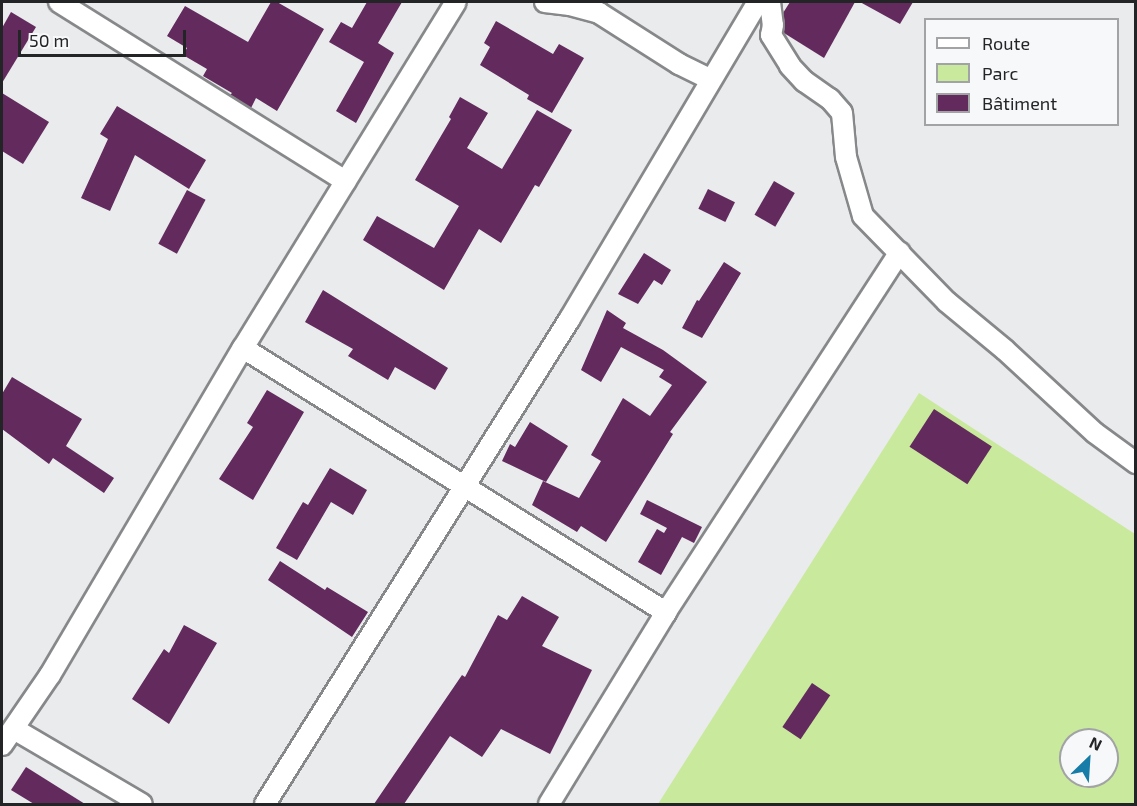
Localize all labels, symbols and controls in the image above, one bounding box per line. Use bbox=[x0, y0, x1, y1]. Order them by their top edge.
scale bar bbox=[21, 18, 189, 56]
legend bbox=[924, 18, 1119, 126]
text: 50 m bbox=[29, 29, 69, 51]
text: Route bbox=[982, 32, 1030, 54]
text: Parc bbox=[982, 62, 1018, 84]
text: Bâtiment bbox=[982, 92, 1057, 114]
north arrow bbox=[1059, 728, 1119, 788]
text: N bbox=[1087, 732, 1105, 754]

